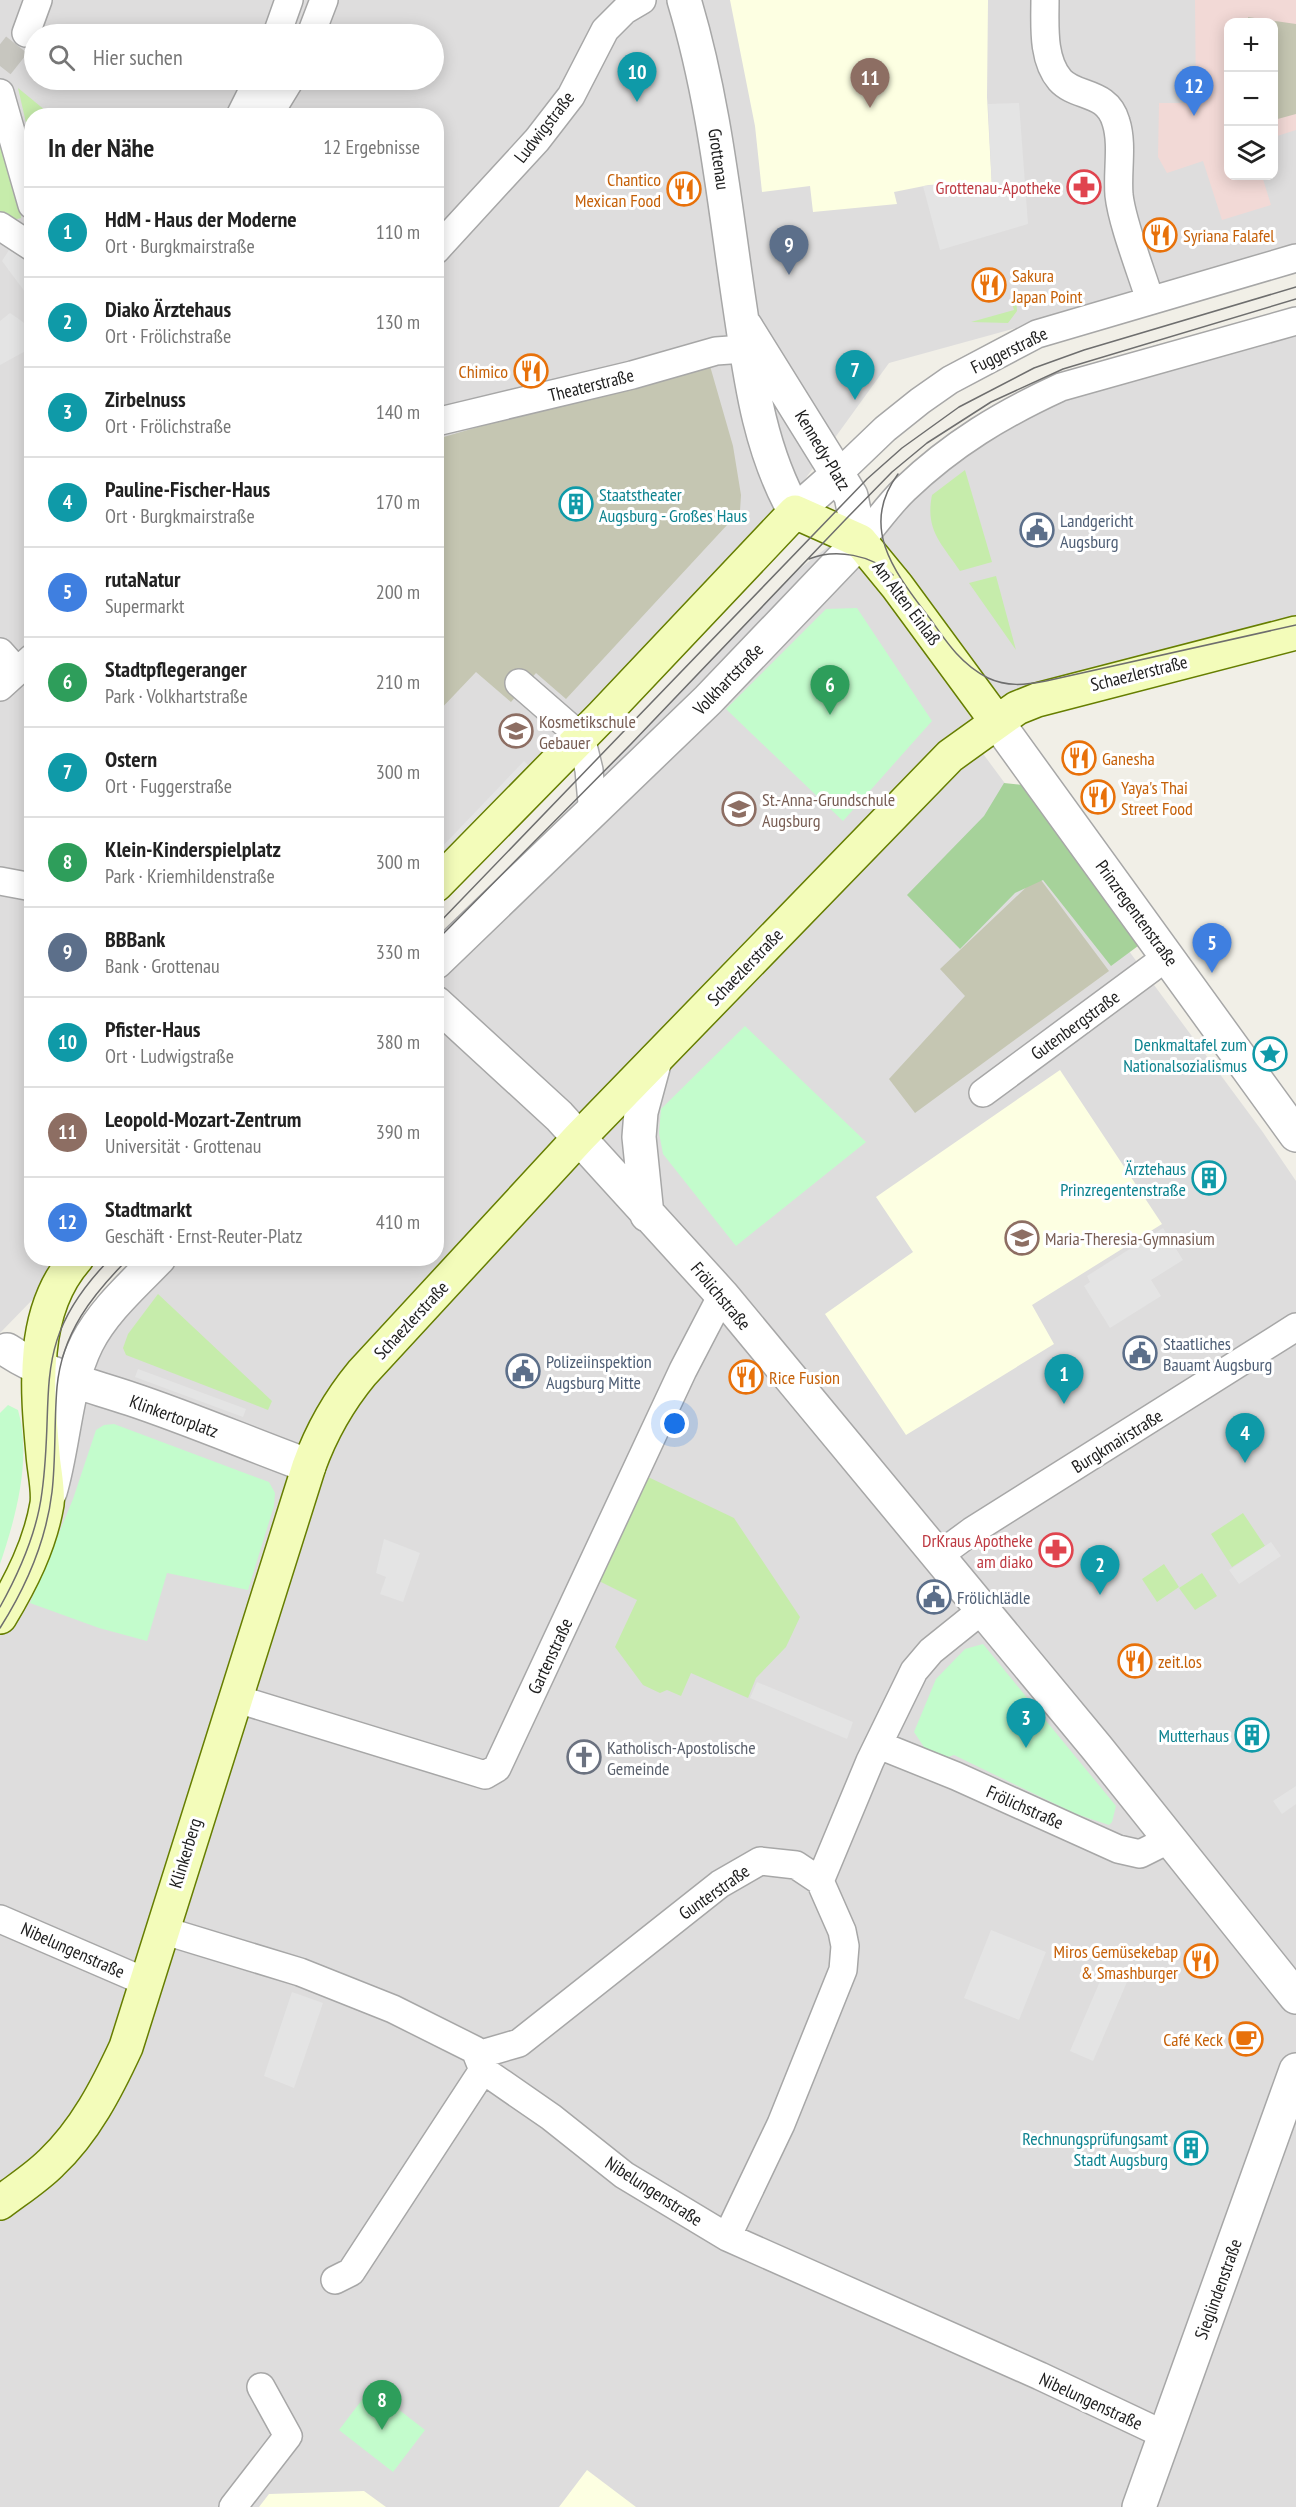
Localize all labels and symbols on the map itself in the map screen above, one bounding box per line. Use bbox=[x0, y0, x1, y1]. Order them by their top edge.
pin: 10 bbox=[618, 52, 656, 102]
pin: 11 bbox=[850, 58, 890, 108]
pin: 12 bbox=[1174, 66, 1214, 116]
street label: Ludwigstraße bbox=[509, 87, 579, 167]
street label: Grottenau bbox=[703, 127, 735, 191]
place label: Chantico Mexican Food bbox=[575, 168, 661, 212]
pharmacy icon: Grottenau-Apotheke bbox=[1066, 169, 1102, 205]
restaurant icon: Chantico Mexican Food bbox=[666, 171, 702, 207]
place label: Grottenau-Apotheke bbox=[936, 176, 1061, 199]
restaurant icon: Syriana Falafel bbox=[1142, 217, 1178, 253]
place label: Syriana Falafel bbox=[1183, 224, 1275, 247]
pin: 9 bbox=[770, 226, 808, 275]
place label: Sakura Japan Point bbox=[1011, 264, 1082, 308]
restaurant icon: Sakura Japan Point bbox=[971, 267, 1007, 303]
street label: Fuggerstraße bbox=[967, 322, 1051, 378]
pin: 7 bbox=[836, 350, 874, 400]
restaurant icon: Chimico bbox=[513, 353, 549, 389]
place label: Chimico bbox=[458, 360, 508, 383]
street label: Theaterstraße bbox=[546, 363, 636, 407]
street label: Kennedy-Platz bbox=[790, 406, 856, 494]
place label: Staatstheater Augsburg - Großes Haus bbox=[599, 483, 747, 527]
building icon: Staatstheater Augsburg - Großes Haus bbox=[558, 486, 594, 522]
place label: Landgericht Augsburg bbox=[1060, 509, 1133, 553]
public building icon: Landgericht Augsburg bbox=[1019, 512, 1055, 548]
street label: Am Alten Einlaß bbox=[868, 556, 946, 650]
street label: Volkhartstraße bbox=[687, 638, 768, 721]
street label: Schaezlerstraße bbox=[1088, 650, 1190, 696]
pin: 6 bbox=[810, 666, 850, 715]
place label: Kosmetikschule Gebauer bbox=[539, 710, 636, 754]
school or university icon: Kosmetikschule Gebauer bbox=[498, 713, 534, 749]
restaurant icon: Ganesha bbox=[1061, 740, 1097, 776]
place label: Ganesha bbox=[1102, 747, 1155, 770]
place label: Yaya's Thai Street Food bbox=[1121, 776, 1193, 820]
restaurant icon: Yaya's Thai Street Food bbox=[1080, 779, 1116, 815]
place label: St.-Anna-Grundschule Augsburg bbox=[762, 788, 895, 832]
school or university icon: St.-Anna-Grundschule Augsburg bbox=[721, 791, 757, 827]
street label: Prinzregentenstraße bbox=[1091, 855, 1183, 971]
street label: Schaezlerstraße bbox=[702, 923, 788, 1011]
pin: 5 bbox=[1192, 924, 1232, 973]
street label: Gutenbergstraße bbox=[1026, 985, 1124, 1065]
place label: Denkmaltafel zum Nationalsozialismus bbox=[1123, 1033, 1247, 1077]
place icon: Denkmaltafel zum Nationalsozialismus bbox=[1252, 1036, 1288, 1072]
place label: Ärztehaus Prinzregentenstraße bbox=[1060, 1157, 1186, 1201]
building icon: Ärztehaus Prinzregentenstraße bbox=[1191, 1160, 1227, 1196]
school or university icon: Maria-Theresia-Gymnasium bbox=[1004, 1220, 1040, 1256]
place label: Maria-Theresia-Gymnasium bbox=[1045, 1227, 1215, 1250]
street label: Frölichstraße bbox=[686, 1257, 756, 1335]
street label: Schaezlerstraße bbox=[369, 1276, 453, 1364]
place label: Staatliches Bauamt Augsburg bbox=[1163, 1332, 1272, 1376]
public building icon: Staatliches Bauamt Augsburg bbox=[1122, 1335, 1158, 1371]
place label: Polizeiinspektion Augsburg Mitte bbox=[546, 1350, 652, 1394]
public building icon: Polizeiinspektion Augsburg Mitte bbox=[505, 1353, 541, 1389]
pin: 1 bbox=[1044, 1354, 1084, 1404]
restaurant icon: Rice Fusion bbox=[728, 1359, 764, 1395]
place label: Rice Fusion bbox=[769, 1366, 840, 1389]
street label: Klinkertorplatz bbox=[127, 1389, 221, 1443]
street label: Burgkmairstraße bbox=[1067, 1404, 1167, 1478]
your location bbox=[660, 1409, 689, 1438]
pin: 4 bbox=[1226, 1414, 1264, 1463]
place label: DrKraus Apotheke am diako bbox=[922, 1529, 1033, 1573]
pharmacy icon: DrKraus Apotheke am diako bbox=[1038, 1532, 1074, 1568]
pin: 2 bbox=[1080, 1546, 1120, 1595]
public building icon: Frölichlädle bbox=[916, 1579, 952, 1615]
place label: Frölichlädle bbox=[957, 1586, 1030, 1609]
street label: Gartenstraße bbox=[522, 1614, 578, 1698]
restaurant icon: zeit.los bbox=[1117, 1643, 1153, 1679]
place label: zeit.los bbox=[1158, 1650, 1202, 1673]
pin: 3 bbox=[1006, 1698, 1046, 1748]
building icon: Mutterhaus bbox=[1234, 1717, 1270, 1753]
place label: Mutterhaus bbox=[1159, 1724, 1229, 1747]
place label: Katholisch-Apostolische Gemeinde bbox=[607, 1736, 756, 1780]
church icon: Katholisch-Apostolische Gemeinde bbox=[566, 1739, 602, 1775]
street label: Frölichstraße bbox=[983, 1780, 1067, 1834]
street label: Klinkerberg bbox=[163, 1815, 207, 1891]
street label: Gunterstraße bbox=[674, 1859, 754, 1925]
street label: Nibelungenstraße bbox=[18, 1917, 128, 1983]
place label: Miros Gemüsekebap & Smashburger bbox=[1054, 1940, 1178, 1984]
restaurant icon: Miros Gemüsekebap & Smashburger bbox=[1183, 1943, 1219, 1979]
cafe icon: Café Keck bbox=[1228, 2021, 1264, 2057]
place label: Café Keck bbox=[1163, 2028, 1223, 2051]
place label: Rechnungsprüfungsamt Stadt Augsburg bbox=[1022, 2127, 1168, 2171]
building icon: Rechnungsprüfungsamt Stadt Augsburg bbox=[1173, 2130, 1209, 2166]
street label: Nibelungenstraße bbox=[601, 2151, 707, 2231]
street label: Sieglindenstraße bbox=[1189, 2236, 1247, 2342]
street label: Nibelungenstraße bbox=[1036, 2367, 1146, 2435]
pin: 8 bbox=[362, 2380, 401, 2430]

